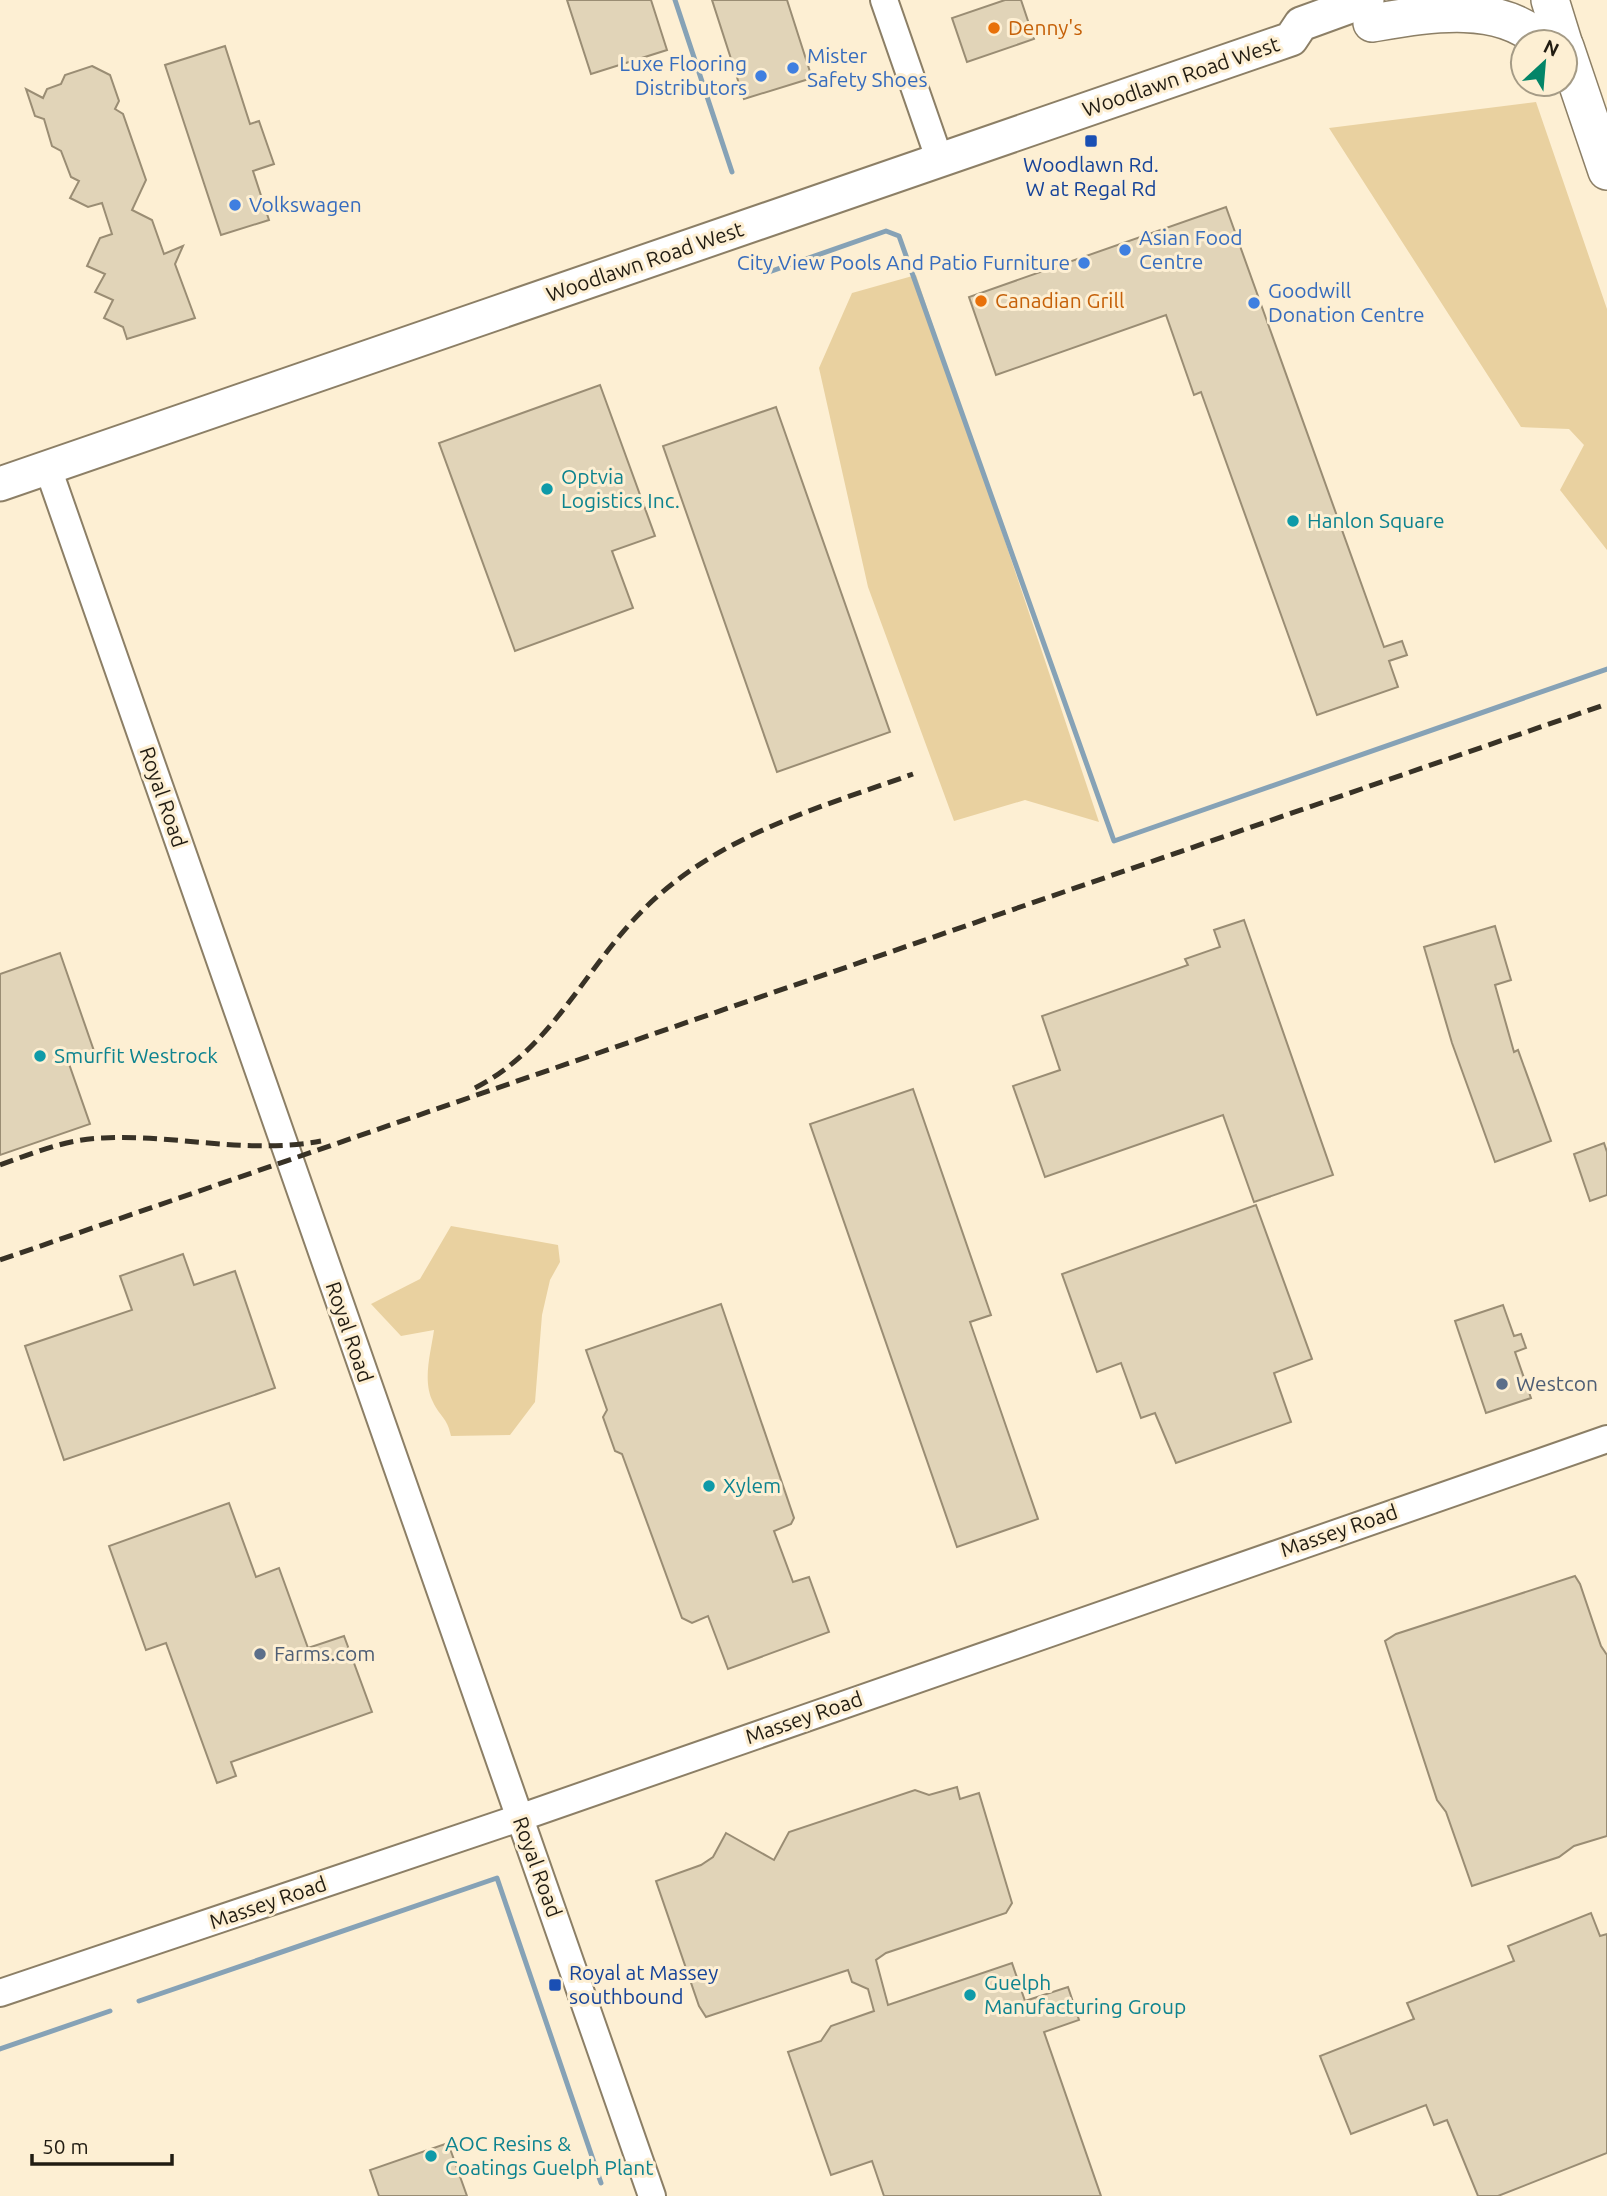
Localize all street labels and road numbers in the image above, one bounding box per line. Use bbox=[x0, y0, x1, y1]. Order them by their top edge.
street label: Woodlawn Road West bbox=[1079, 31, 1282, 121]
street label: Woodlawn Road West bbox=[543, 216, 746, 306]
street label: Royal Road bbox=[136, 743, 192, 850]
street label: Royal Road bbox=[322, 1278, 378, 1385]
street label: Massey Road bbox=[1277, 1499, 1400, 1561]
street label: Massey Road bbox=[742, 1686, 865, 1748]
street label: Royal Road bbox=[509, 1813, 567, 1920]
street label: Massey Road bbox=[206, 1871, 329, 1933]

